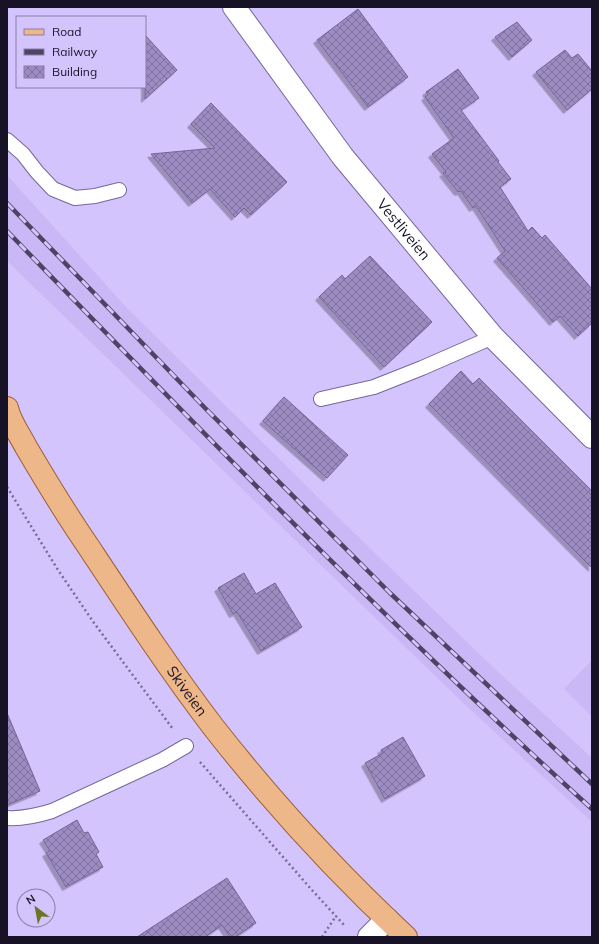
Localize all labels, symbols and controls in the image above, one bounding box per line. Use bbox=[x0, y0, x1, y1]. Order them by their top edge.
legend bbox=[16, 16, 146, 88]
text: Road bbox=[52, 24, 81, 39]
text: Railway bbox=[52, 44, 98, 59]
text: Building bbox=[52, 64, 97, 79]
street label: Vestliveien bbox=[373, 195, 435, 264]
street label: Skiveien bbox=[163, 662, 212, 720]
north arrow bbox=[16, 888, 56, 928]
text: N bbox=[23, 891, 38, 908]

